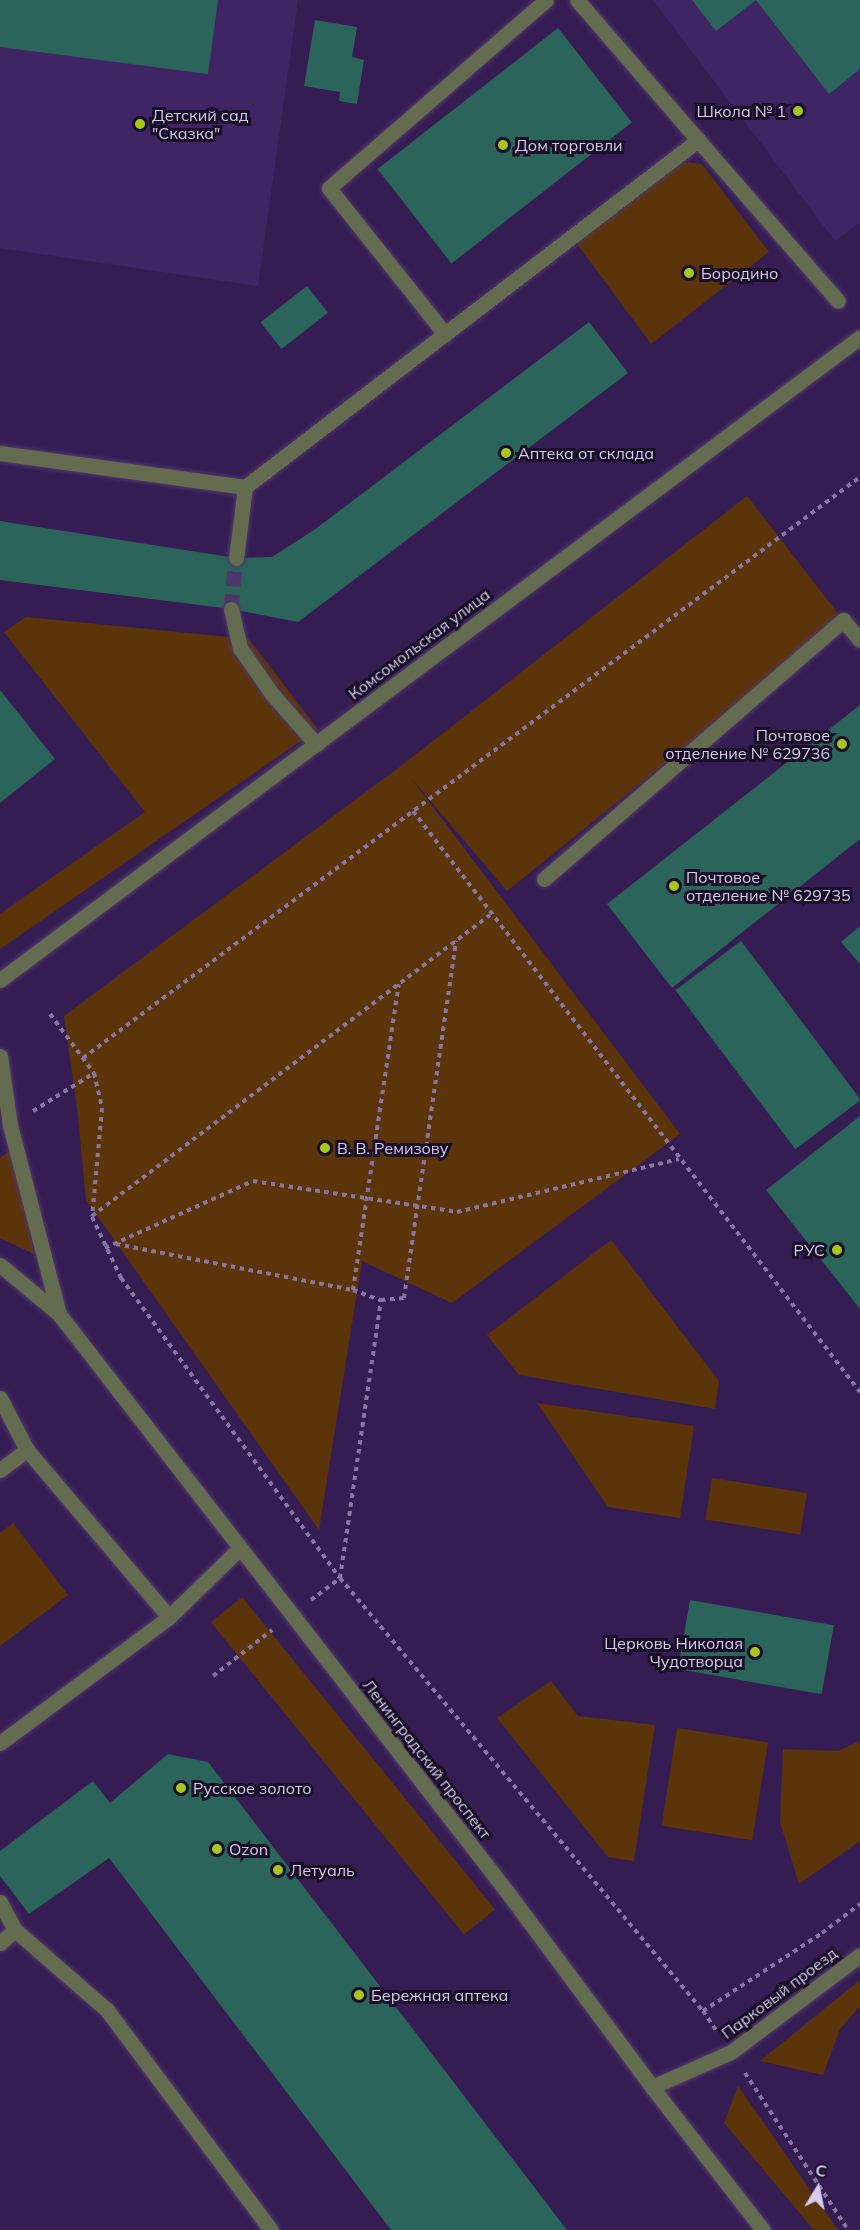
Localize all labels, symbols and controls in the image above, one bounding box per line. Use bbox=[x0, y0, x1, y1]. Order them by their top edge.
place label: Школа № 1 bbox=[696, 101, 786, 121]
marker: Школа № 1 bbox=[791, 104, 805, 118]
place label: Детский сад "Сказка" bbox=[152, 105, 248, 143]
marker: Детский сад "Сказка" bbox=[133, 117, 147, 131]
place label: Дом торговли bbox=[515, 135, 623, 155]
marker: Дом торговли bbox=[496, 138, 510, 152]
place label: Бородино bbox=[701, 263, 778, 283]
marker: Бородино bbox=[682, 266, 696, 280]
place label: Аптека от склада bbox=[518, 443, 654, 463]
marker: Аптека от склада bbox=[499, 446, 513, 460]
street label: Комсомольская улица bbox=[345, 585, 493, 703]
place label: Почтовое отделение № 629736 bbox=[665, 725, 830, 763]
marker: Почтовое отделение № 629736 bbox=[835, 737, 849, 751]
place label: Почтовое отделение № 629735 bbox=[686, 867, 851, 905]
marker: Почтовое отделение № 629735 bbox=[667, 879, 681, 893]
place label: В. В. Ремизову bbox=[337, 1138, 448, 1158]
marker: В. В. Ремизову bbox=[318, 1141, 332, 1155]
place label: РУС bbox=[794, 1240, 825, 1260]
marker: РУС bbox=[830, 1243, 844, 1257]
place label: Церковь Николая Чудотворца bbox=[604, 1633, 743, 1671]
marker: Церковь Николая Чудотворца bbox=[748, 1645, 762, 1659]
street label: Ленинградский проспект bbox=[359, 1676, 495, 1842]
place label: Русское золото bbox=[193, 1778, 312, 1798]
marker: Русское золото bbox=[174, 1781, 188, 1795]
place label: Ozon bbox=[229, 1839, 268, 1859]
marker: Ozon bbox=[210, 1842, 224, 1856]
place label: Летуаль bbox=[290, 1860, 355, 1880]
marker: Летуаль bbox=[271, 1863, 285, 1877]
street label: Парковый проезд bbox=[717, 1943, 841, 2043]
place label: Бережная аптека bbox=[371, 1985, 508, 2005]
marker: Бережная аптека bbox=[352, 1988, 366, 2002]
north arrow bbox=[788, 2158, 848, 2218]
text: С bbox=[814, 2159, 828, 2181]

